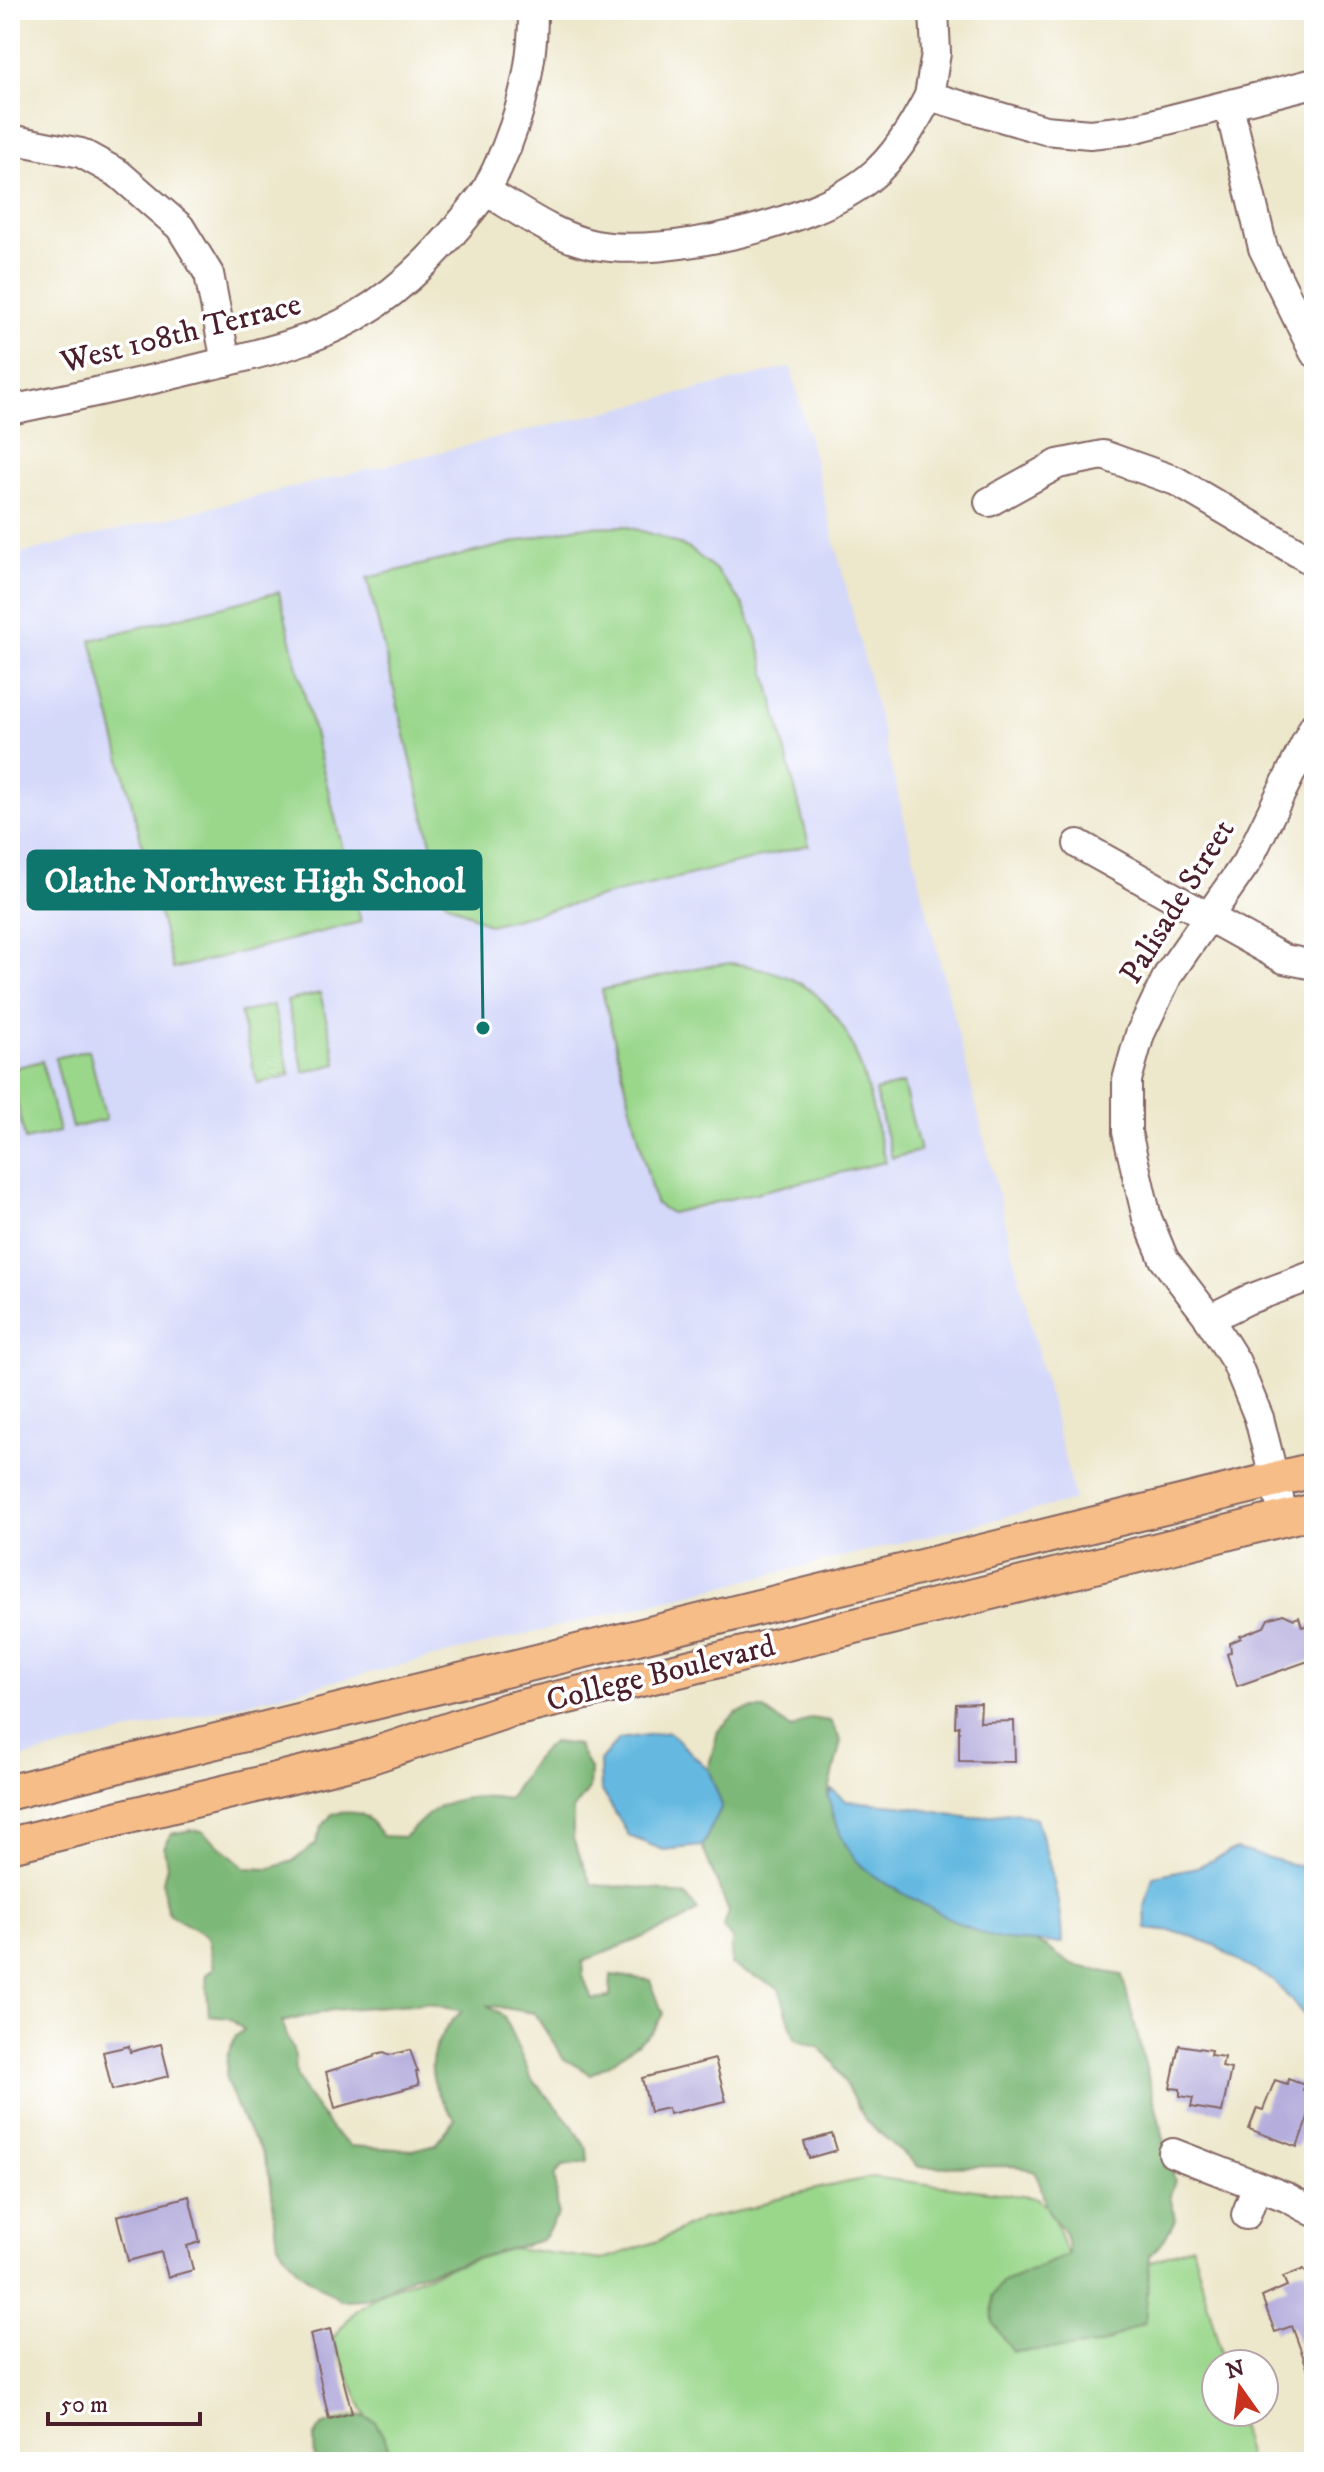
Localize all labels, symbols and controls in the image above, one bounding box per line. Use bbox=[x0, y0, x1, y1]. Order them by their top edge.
street label: West 108th Terrace bbox=[56, 285, 305, 383]
street label: Palisade Street bbox=[1112, 813, 1244, 991]
callout: Olathe Northwest High School bbox=[28, 851, 481, 909]
text: Olathe Northwest High School bbox=[45, 861, 466, 903]
street label: College Boulevard bbox=[543, 1626, 780, 1722]
north arrow bbox=[1200, 2348, 1280, 2428]
text: N bbox=[1223, 2355, 1248, 2385]
scale bar bbox=[48, 2376, 200, 2426]
text: 50 m bbox=[60, 2390, 108, 2420]

